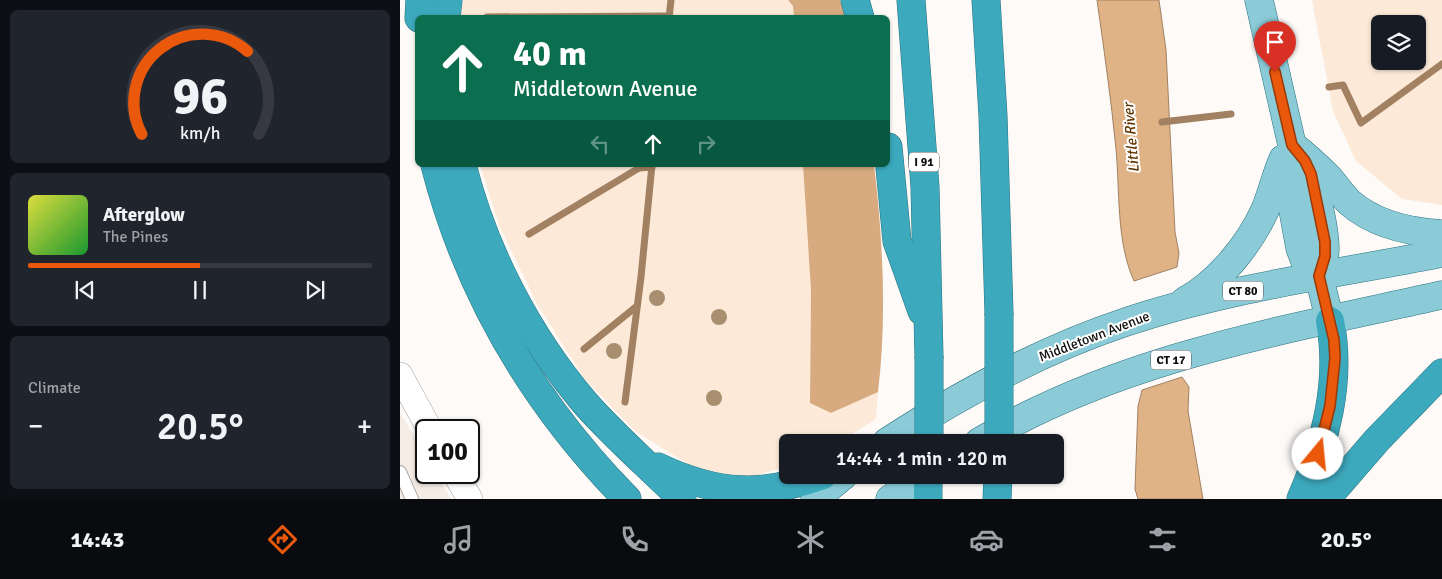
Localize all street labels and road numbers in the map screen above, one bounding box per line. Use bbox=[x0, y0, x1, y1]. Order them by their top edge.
road number: I 91 bbox=[909, 152, 939, 172]
road number: CT 80 bbox=[1223, 282, 1263, 300]
street label: Middletown Avenue bbox=[1036, 307, 1152, 365]
road number: CT 17 bbox=[1151, 350, 1191, 370]

